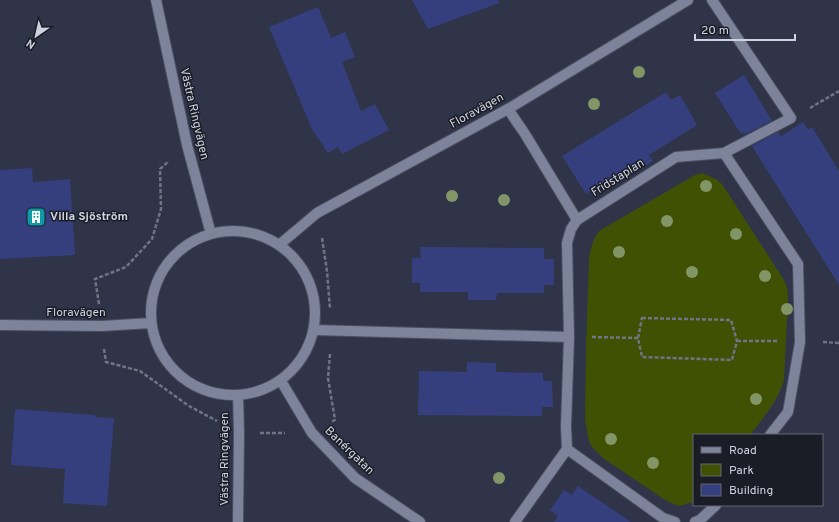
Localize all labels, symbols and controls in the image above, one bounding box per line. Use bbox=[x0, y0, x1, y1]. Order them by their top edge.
north arrow bbox=[16, 16, 56, 56]
scale bar bbox=[695, 16, 795, 42]
text: 20 m bbox=[701, 23, 729, 39]
text: N bbox=[24, 35, 38, 51]
street label: Västra Ringvägen bbox=[176, 67, 212, 161]
street label: Floravägen bbox=[447, 90, 507, 132]
street label: Fridstaplan bbox=[588, 155, 648, 201]
building icon: Villa Sjöström bbox=[25, 206, 47, 228]
place label: Villa Sjöström bbox=[50, 209, 128, 225]
street label: Floravägen bbox=[46, 305, 106, 321]
street label: Västra Ringvägen bbox=[217, 412, 233, 506]
street label: Banérgatan bbox=[321, 423, 377, 479]
legend bbox=[693, 434, 823, 506]
text: Road bbox=[729, 443, 757, 459]
text: Park bbox=[729, 463, 754, 479]
text: Building bbox=[729, 483, 773, 499]

